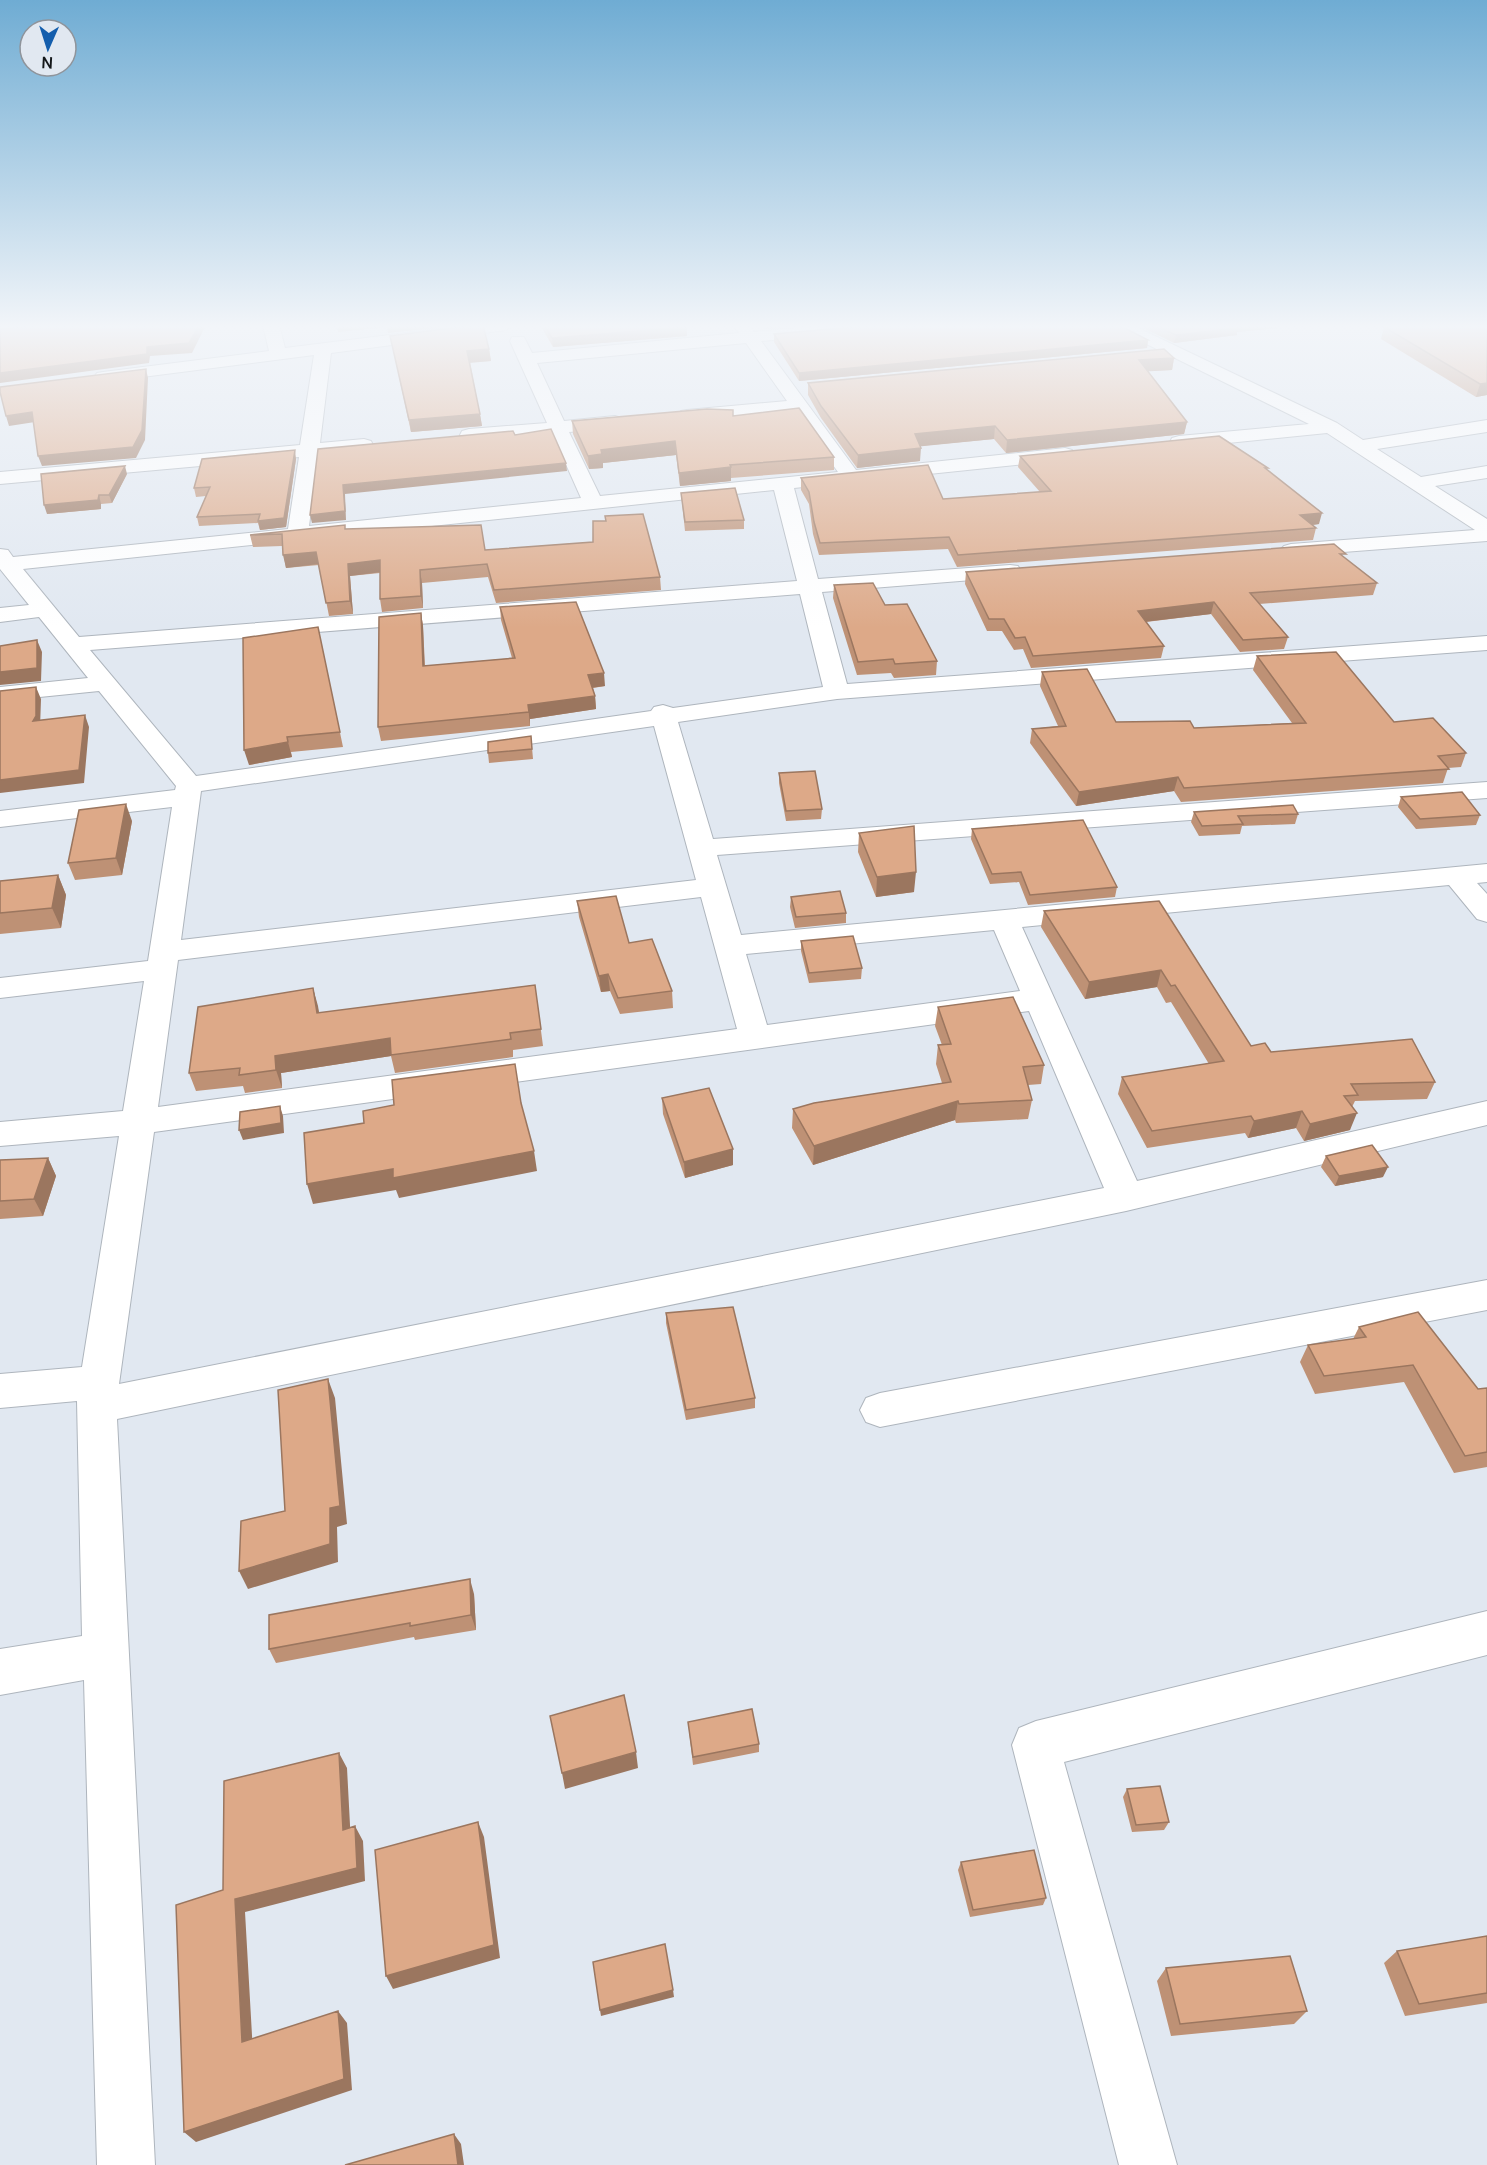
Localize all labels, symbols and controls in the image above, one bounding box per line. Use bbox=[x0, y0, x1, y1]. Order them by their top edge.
north arrow bbox=[18, 18, 78, 78]
text: N bbox=[41, 52, 54, 74]

